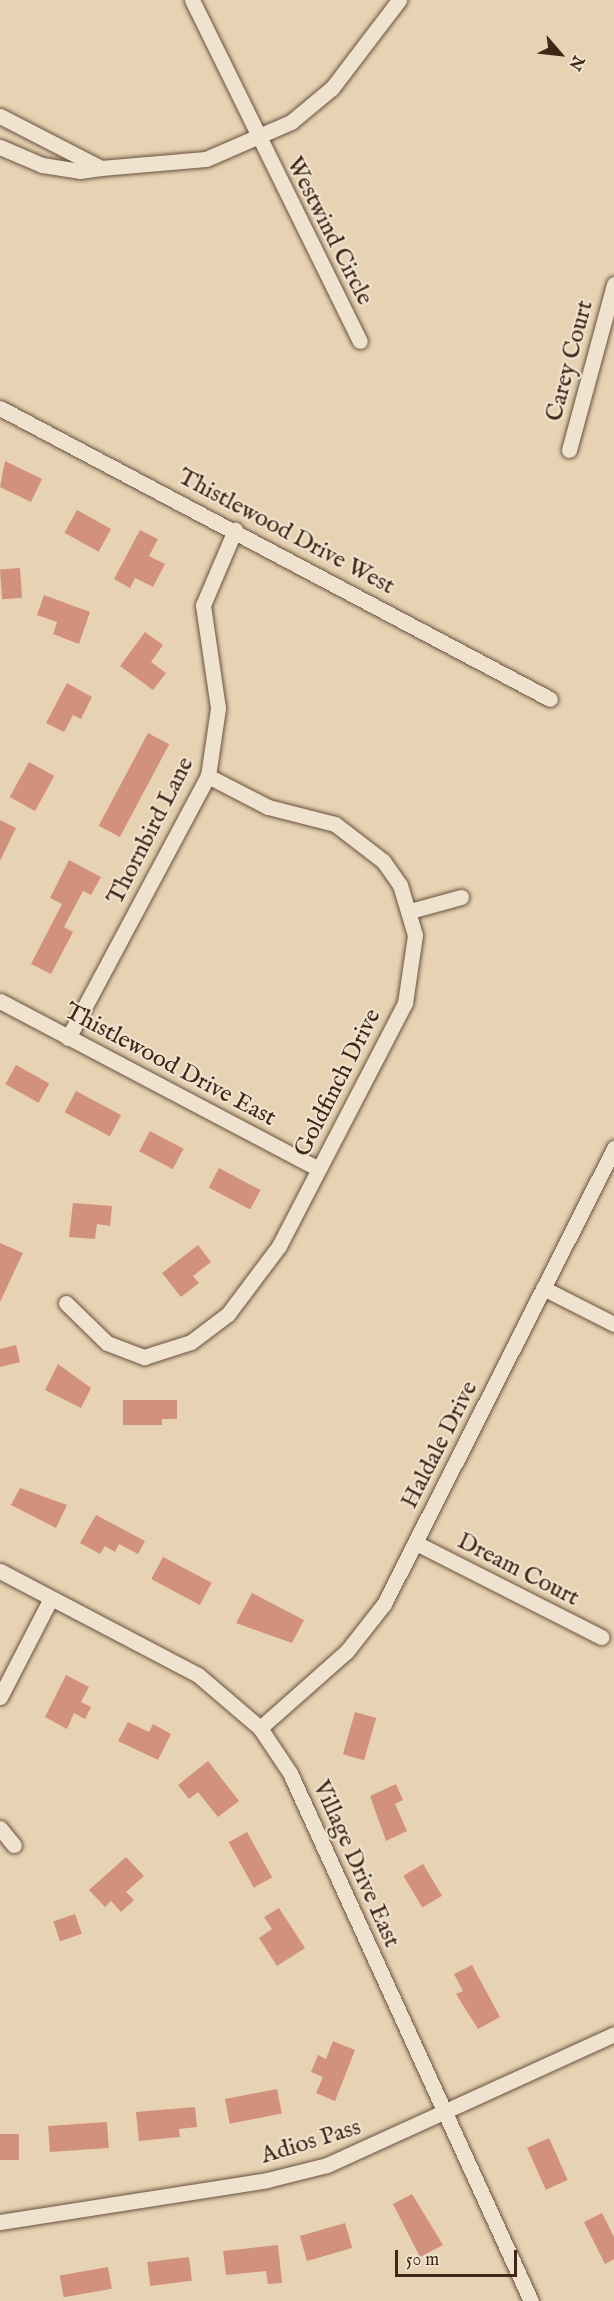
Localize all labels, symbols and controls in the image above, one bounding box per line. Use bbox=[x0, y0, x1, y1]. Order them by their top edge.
north arrow bbox=[530, 24, 590, 84]
text: N bbox=[564, 52, 588, 73]
street label: Westwind Circle bbox=[279, 152, 379, 310]
street label: Carey Court bbox=[540, 297, 600, 425]
street label: Thistlewood Drive West bbox=[173, 463, 399, 601]
street label: Thornbird Lane bbox=[101, 752, 201, 910]
street label: Thistlewood Drive East bbox=[59, 997, 281, 1133]
street label: Goldfinch Drive bbox=[288, 1004, 388, 1162]
street label: Haldale Drive bbox=[396, 1376, 484, 1514]
street label: Dream Court bbox=[452, 1527, 584, 1613]
street label: Village Drive East bbox=[306, 1776, 406, 1952]
street label: Adios Pass bbox=[258, 2113, 364, 2171]
scale bar bbox=[398, 2238, 520, 2276]
text: 50 m bbox=[406, 2249, 439, 2272]

